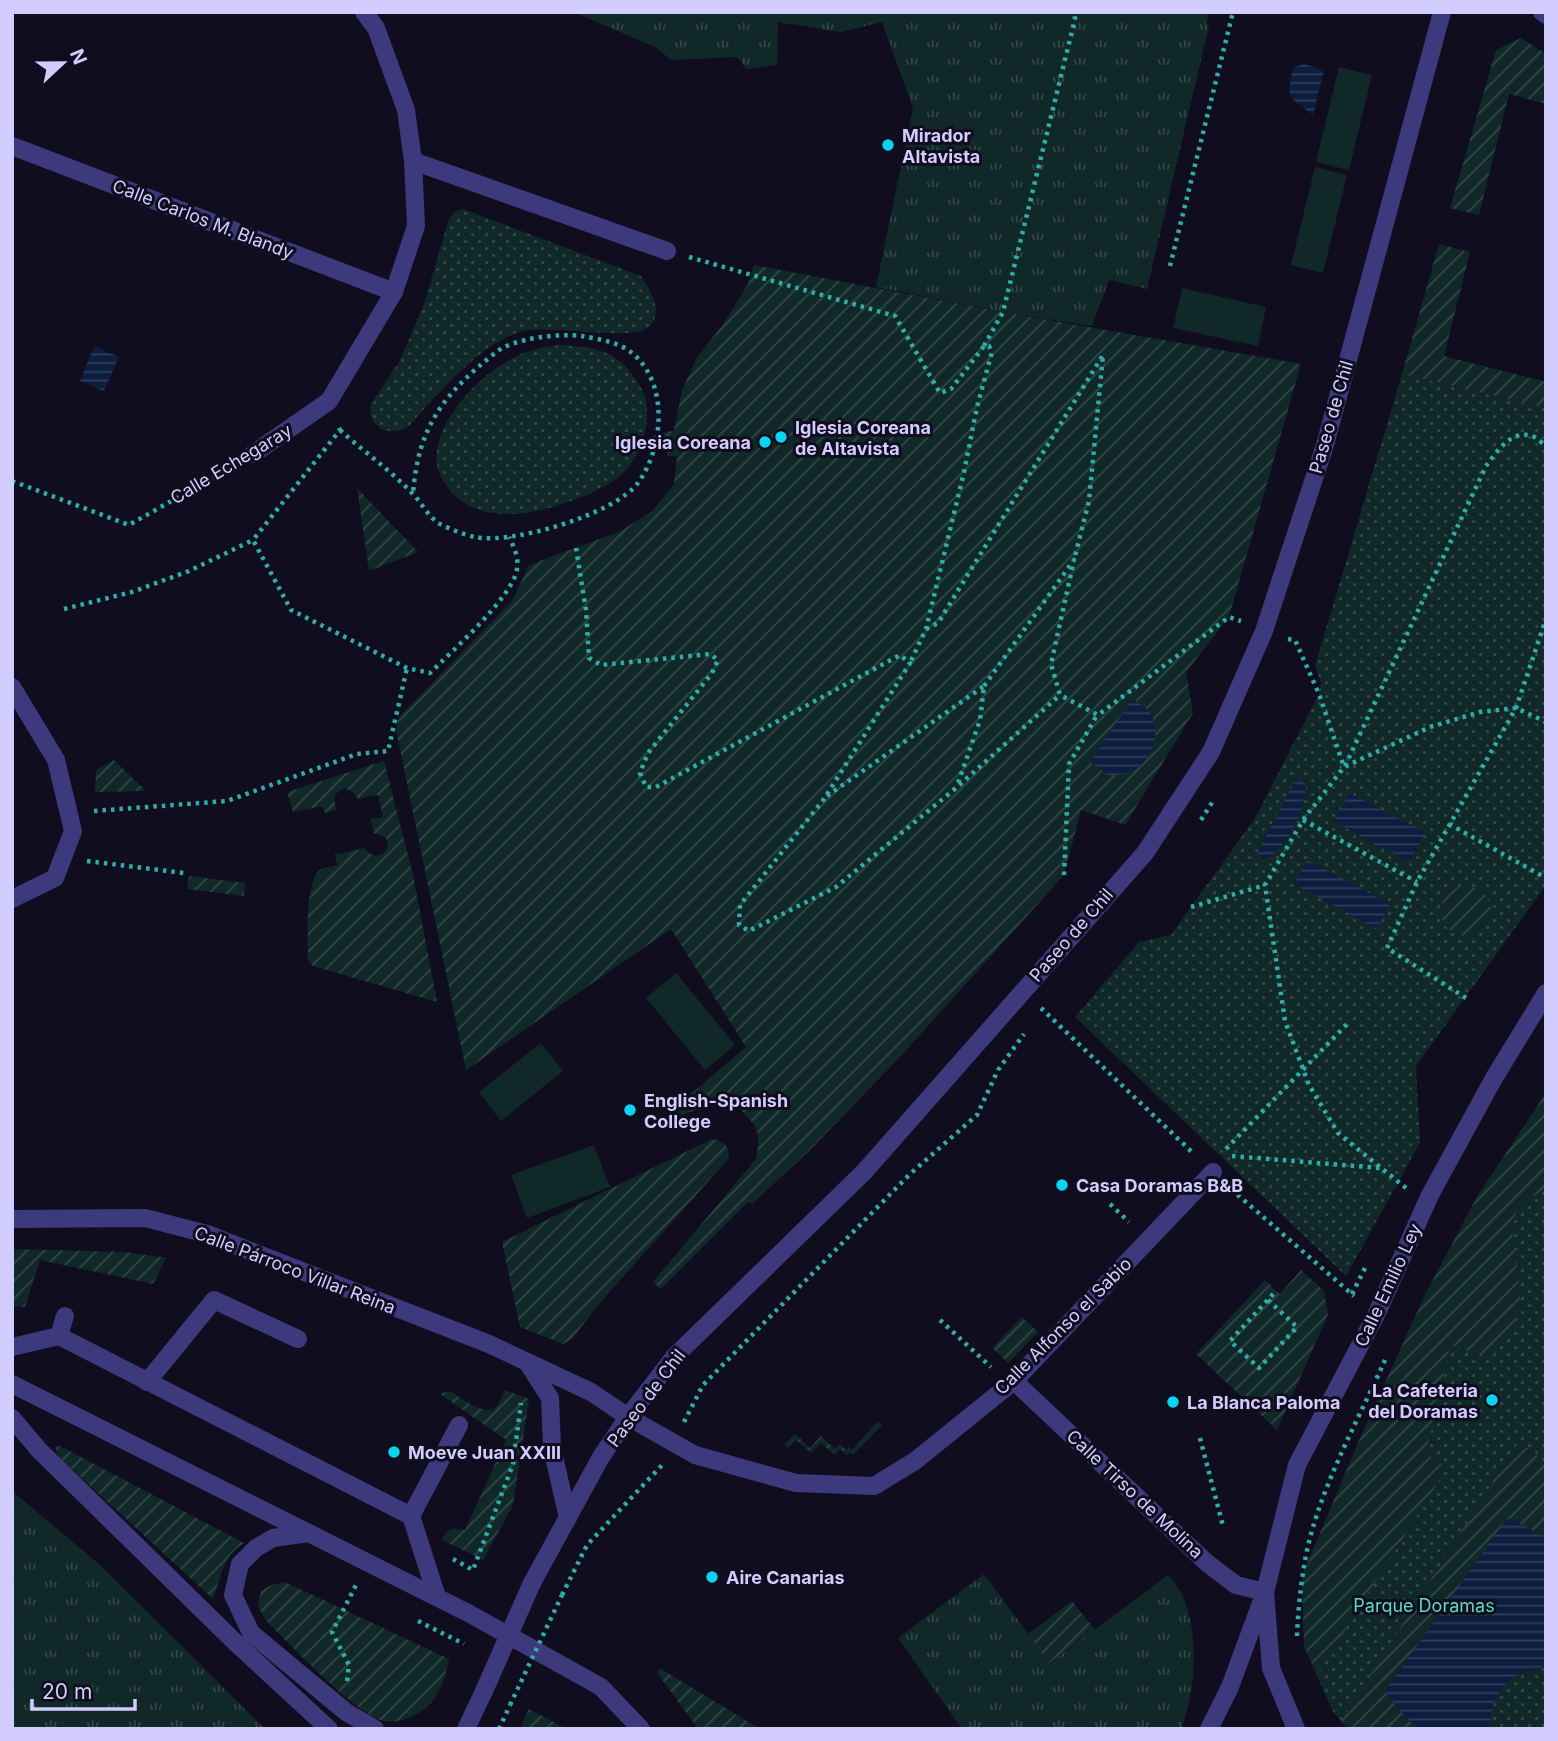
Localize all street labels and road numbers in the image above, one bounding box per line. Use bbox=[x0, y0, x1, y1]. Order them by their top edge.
street label: Calle Carlos M. Blandy bbox=[110, 175, 296, 263]
street label: Paseo de Chil bbox=[1305, 358, 1357, 476]
street label: Calle Echegaray bbox=[167, 420, 295, 508]
street label: Paseo de Chil bbox=[1025, 884, 1117, 986]
street label: Calle Emilio Ley bbox=[1350, 1220, 1426, 1350]
street label: Calle Párroco Villar Reina bbox=[191, 1222, 399, 1318]
street label: Calle Alfonso el Sabio bbox=[990, 1253, 1136, 1399]
street label: Paseo de Chil bbox=[603, 1345, 689, 1451]
street label: Calle Tirso de Molina bbox=[1062, 1425, 1208, 1563]

